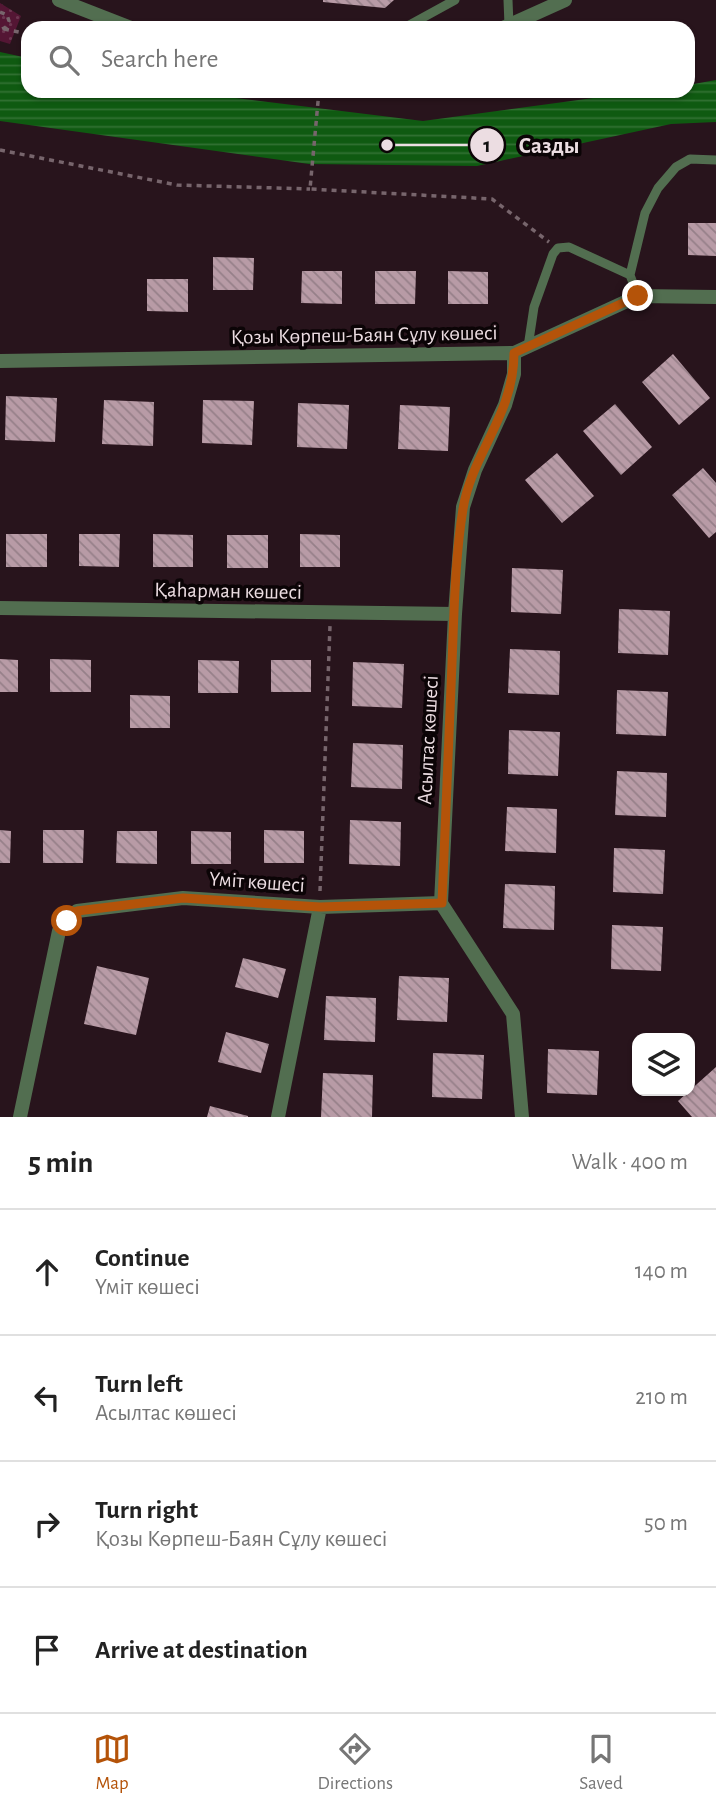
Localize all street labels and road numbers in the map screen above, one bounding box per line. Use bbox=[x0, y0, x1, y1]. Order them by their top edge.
street label: Қозы Көрпеш-Баян Сұлу көшесі bbox=[230, 322, 498, 348]
street label: Қаһарман көшесі bbox=[154, 579, 302, 603]
street label: Асылтас көшесі bbox=[414, 675, 442, 805]
street label: Үміт көшесі bbox=[209, 868, 305, 896]

